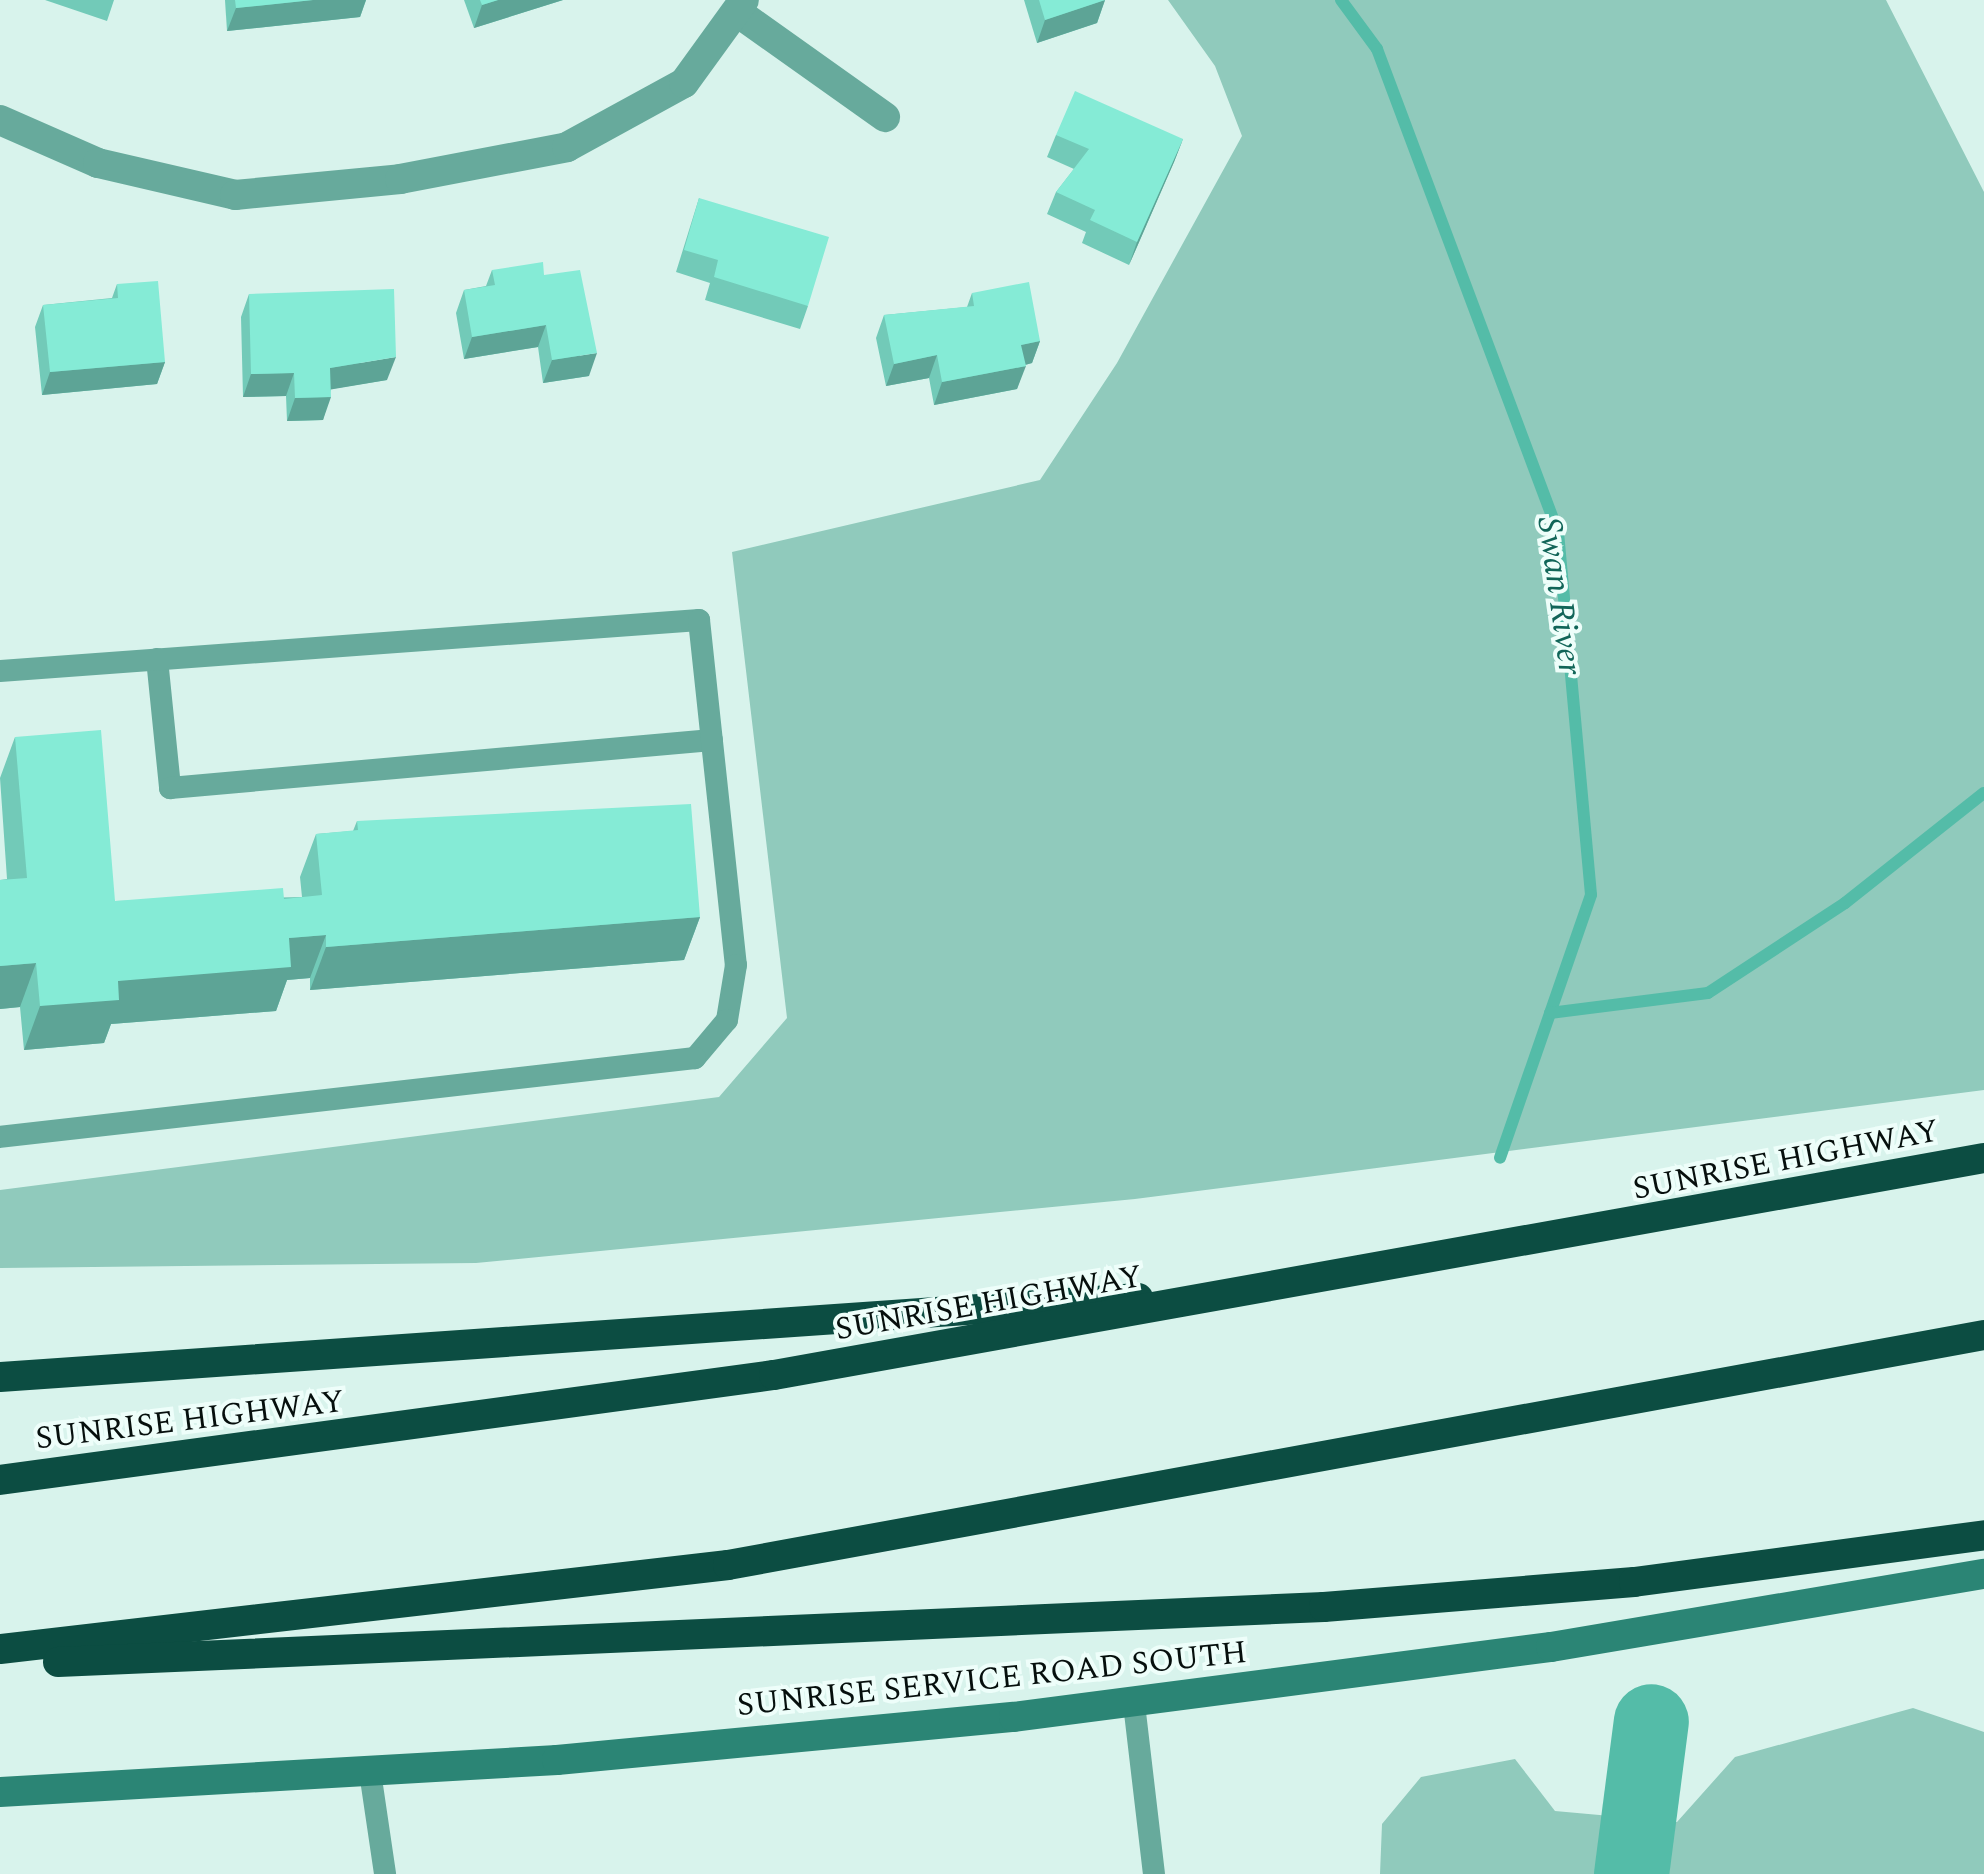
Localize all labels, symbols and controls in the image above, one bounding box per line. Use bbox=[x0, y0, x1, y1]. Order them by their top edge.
water label: Swan River bbox=[1527, 514, 1591, 678]
street label: SUNRISE HIGHWAY bbox=[1630, 1112, 1942, 1210]
street label: SUNRISE HIGHWAY bbox=[833, 1258, 1145, 1350]
street label: SUNRISE HIGHWAY bbox=[33, 1383, 347, 1459]
street label: SUNRISE SERVICE ROAD SOUTH bbox=[735, 1634, 1249, 1726]

